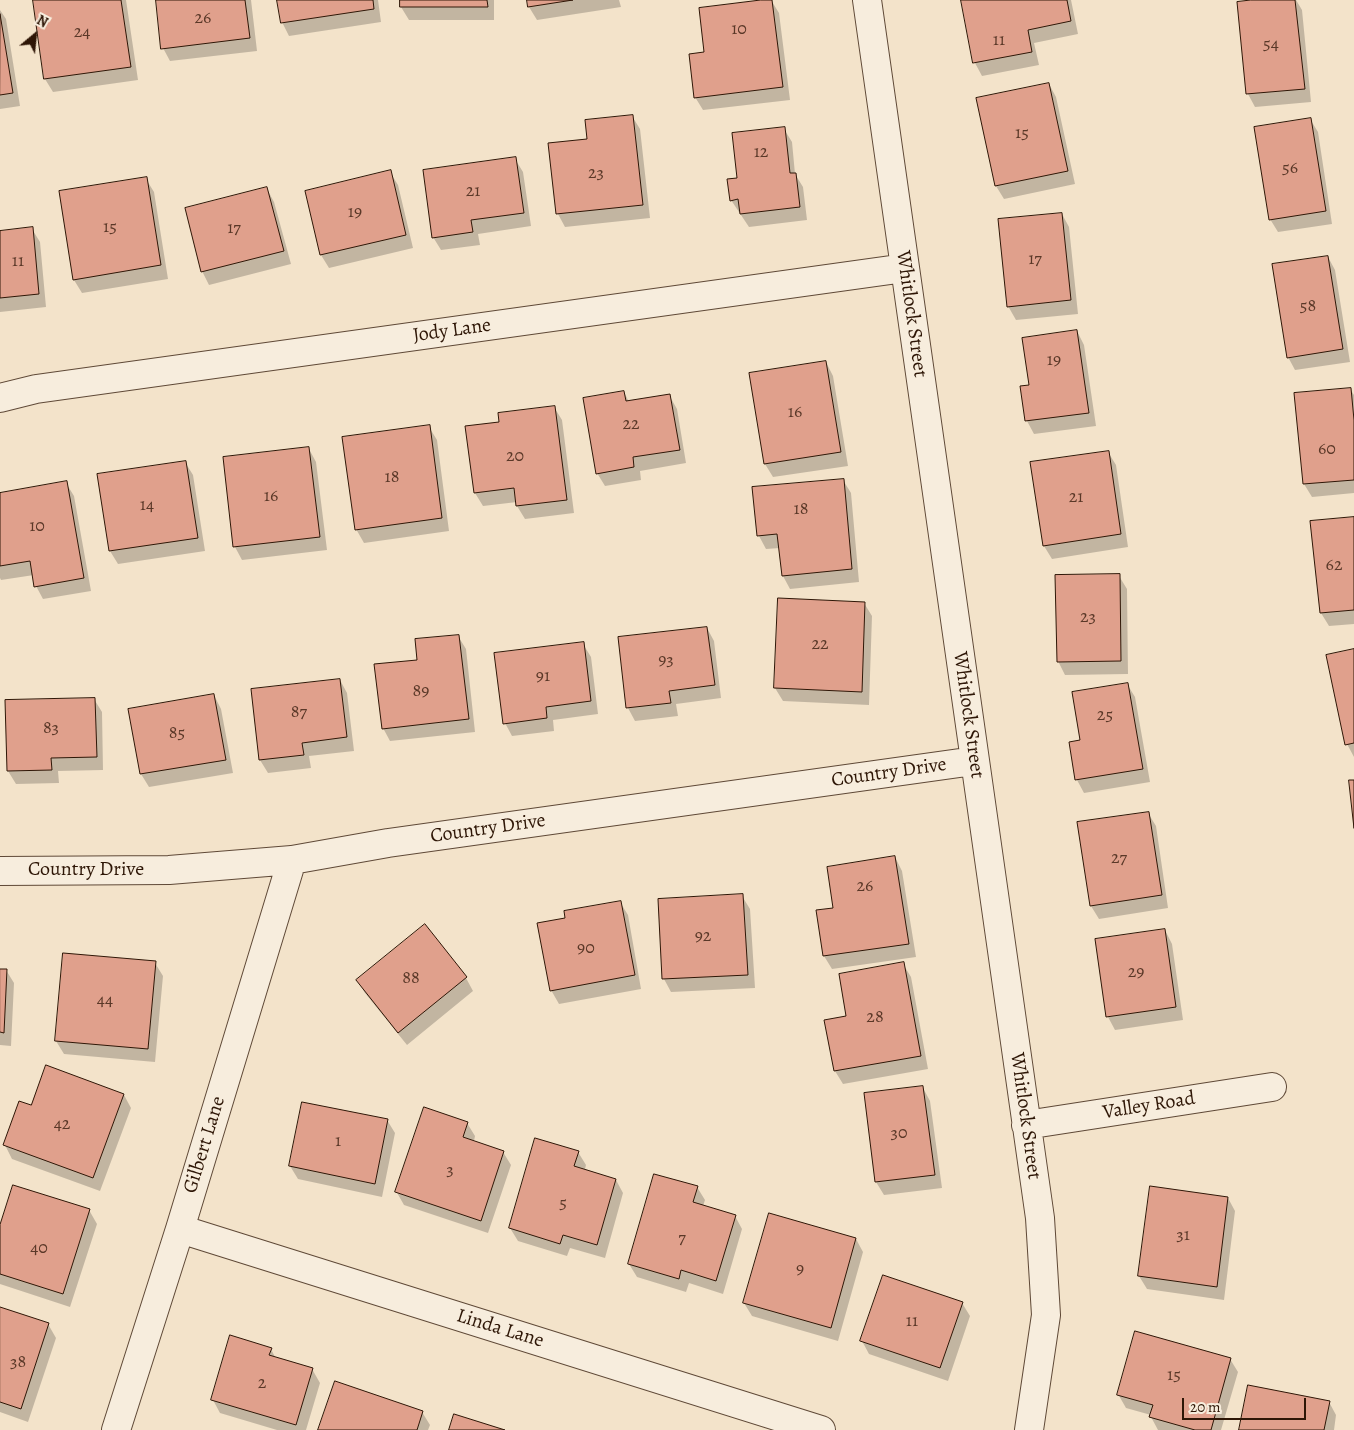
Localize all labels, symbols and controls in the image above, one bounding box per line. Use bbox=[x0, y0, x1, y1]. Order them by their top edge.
house number: 26 bbox=[195, 8, 211, 30]
north arrow bbox=[10, 10, 60, 60]
text: N bbox=[33, 11, 51, 32]
house number: 10 bbox=[731, 19, 747, 41]
house number: 24 bbox=[74, 22, 90, 44]
house number: 11 bbox=[993, 30, 1005, 52]
house number: 54 bbox=[1263, 34, 1279, 56]
house number: 15 bbox=[1015, 123, 1029, 145]
house number: 12 bbox=[754, 142, 768, 164]
house number: 56 bbox=[1282, 158, 1298, 180]
house number: 23 bbox=[588, 163, 604, 185]
house number: 21 bbox=[466, 181, 480, 203]
house number: 19 bbox=[348, 202, 362, 224]
house number: 15 bbox=[103, 217, 117, 239]
house number: 17 bbox=[227, 218, 241, 240]
street label: Whitlock Street bbox=[890, 249, 932, 379]
house number: 17 bbox=[1028, 249, 1042, 271]
house number: 11 bbox=[12, 251, 24, 273]
house number: 58 bbox=[1300, 296, 1316, 318]
street label: Jody Lane bbox=[411, 314, 493, 348]
house number: 19 bbox=[1047, 350, 1061, 372]
house number: 16 bbox=[788, 402, 802, 424]
house number: 22 bbox=[622, 414, 640, 436]
house number: 60 bbox=[1318, 439, 1336, 461]
house number: 20 bbox=[506, 446, 524, 468]
house number: 18 bbox=[385, 467, 399, 489]
house number: 16 bbox=[264, 486, 278, 508]
house number: 21 bbox=[1069, 487, 1083, 509]
house number: 14 bbox=[140, 495, 154, 517]
house number: 18 bbox=[794, 499, 808, 521]
house number: 10 bbox=[29, 516, 45, 538]
house number: 62 bbox=[1326, 555, 1342, 577]
house number: 23 bbox=[1080, 607, 1096, 629]
house number: 22 bbox=[811, 634, 829, 656]
house number: 93 bbox=[658, 650, 674, 672]
street label: Whitlock Street bbox=[947, 650, 989, 780]
house number: 91 bbox=[536, 666, 550, 688]
house number: 89 bbox=[413, 681, 429, 703]
house number: 87 bbox=[291, 702, 307, 724]
house number: 25 bbox=[1097, 705, 1113, 727]
house number: 83 bbox=[43, 718, 59, 740]
house number: 85 bbox=[169, 723, 185, 745]
street label: Country Drive bbox=[830, 753, 948, 793]
street label: Country Drive bbox=[429, 809, 547, 849]
house number: 27 bbox=[1111, 848, 1127, 870]
street label: Country Drive bbox=[28, 858, 144, 882]
house number: 26 bbox=[857, 876, 873, 898]
house number: 92 bbox=[695, 926, 711, 948]
house number: 90 bbox=[577, 938, 595, 960]
house number: 29 bbox=[1128, 962, 1144, 984]
house number: 88 bbox=[402, 968, 420, 990]
house number: 44 bbox=[97, 990, 113, 1012]
house number: 28 bbox=[866, 1007, 884, 1029]
street label: Whitlock Street bbox=[1004, 1051, 1046, 1181]
street label: Valley Road bbox=[1101, 1087, 1197, 1125]
street label: Gilbert Lane bbox=[179, 1094, 231, 1196]
house number: 42 bbox=[54, 1114, 70, 1136]
house number: 30 bbox=[890, 1123, 908, 1145]
house number: 1 bbox=[335, 1131, 341, 1153]
house number: 3 bbox=[446, 1160, 454, 1182]
house number: 5 bbox=[559, 1193, 567, 1215]
house number: 31 bbox=[1176, 1225, 1190, 1247]
house number: 7 bbox=[678, 1228, 686, 1250]
house number: 40 bbox=[30, 1238, 48, 1260]
house number: 9 bbox=[796, 1259, 804, 1281]
street label: Linda Lane bbox=[453, 1304, 547, 1354]
house number: 11 bbox=[906, 1311, 918, 1333]
house number: 38 bbox=[10, 1352, 26, 1374]
house number: 15 bbox=[1167, 1365, 1181, 1387]
house number: 2 bbox=[258, 1373, 266, 1395]
scale bar bbox=[1184, 1388, 1308, 1420]
text: 20 m bbox=[1190, 1397, 1221, 1417]

